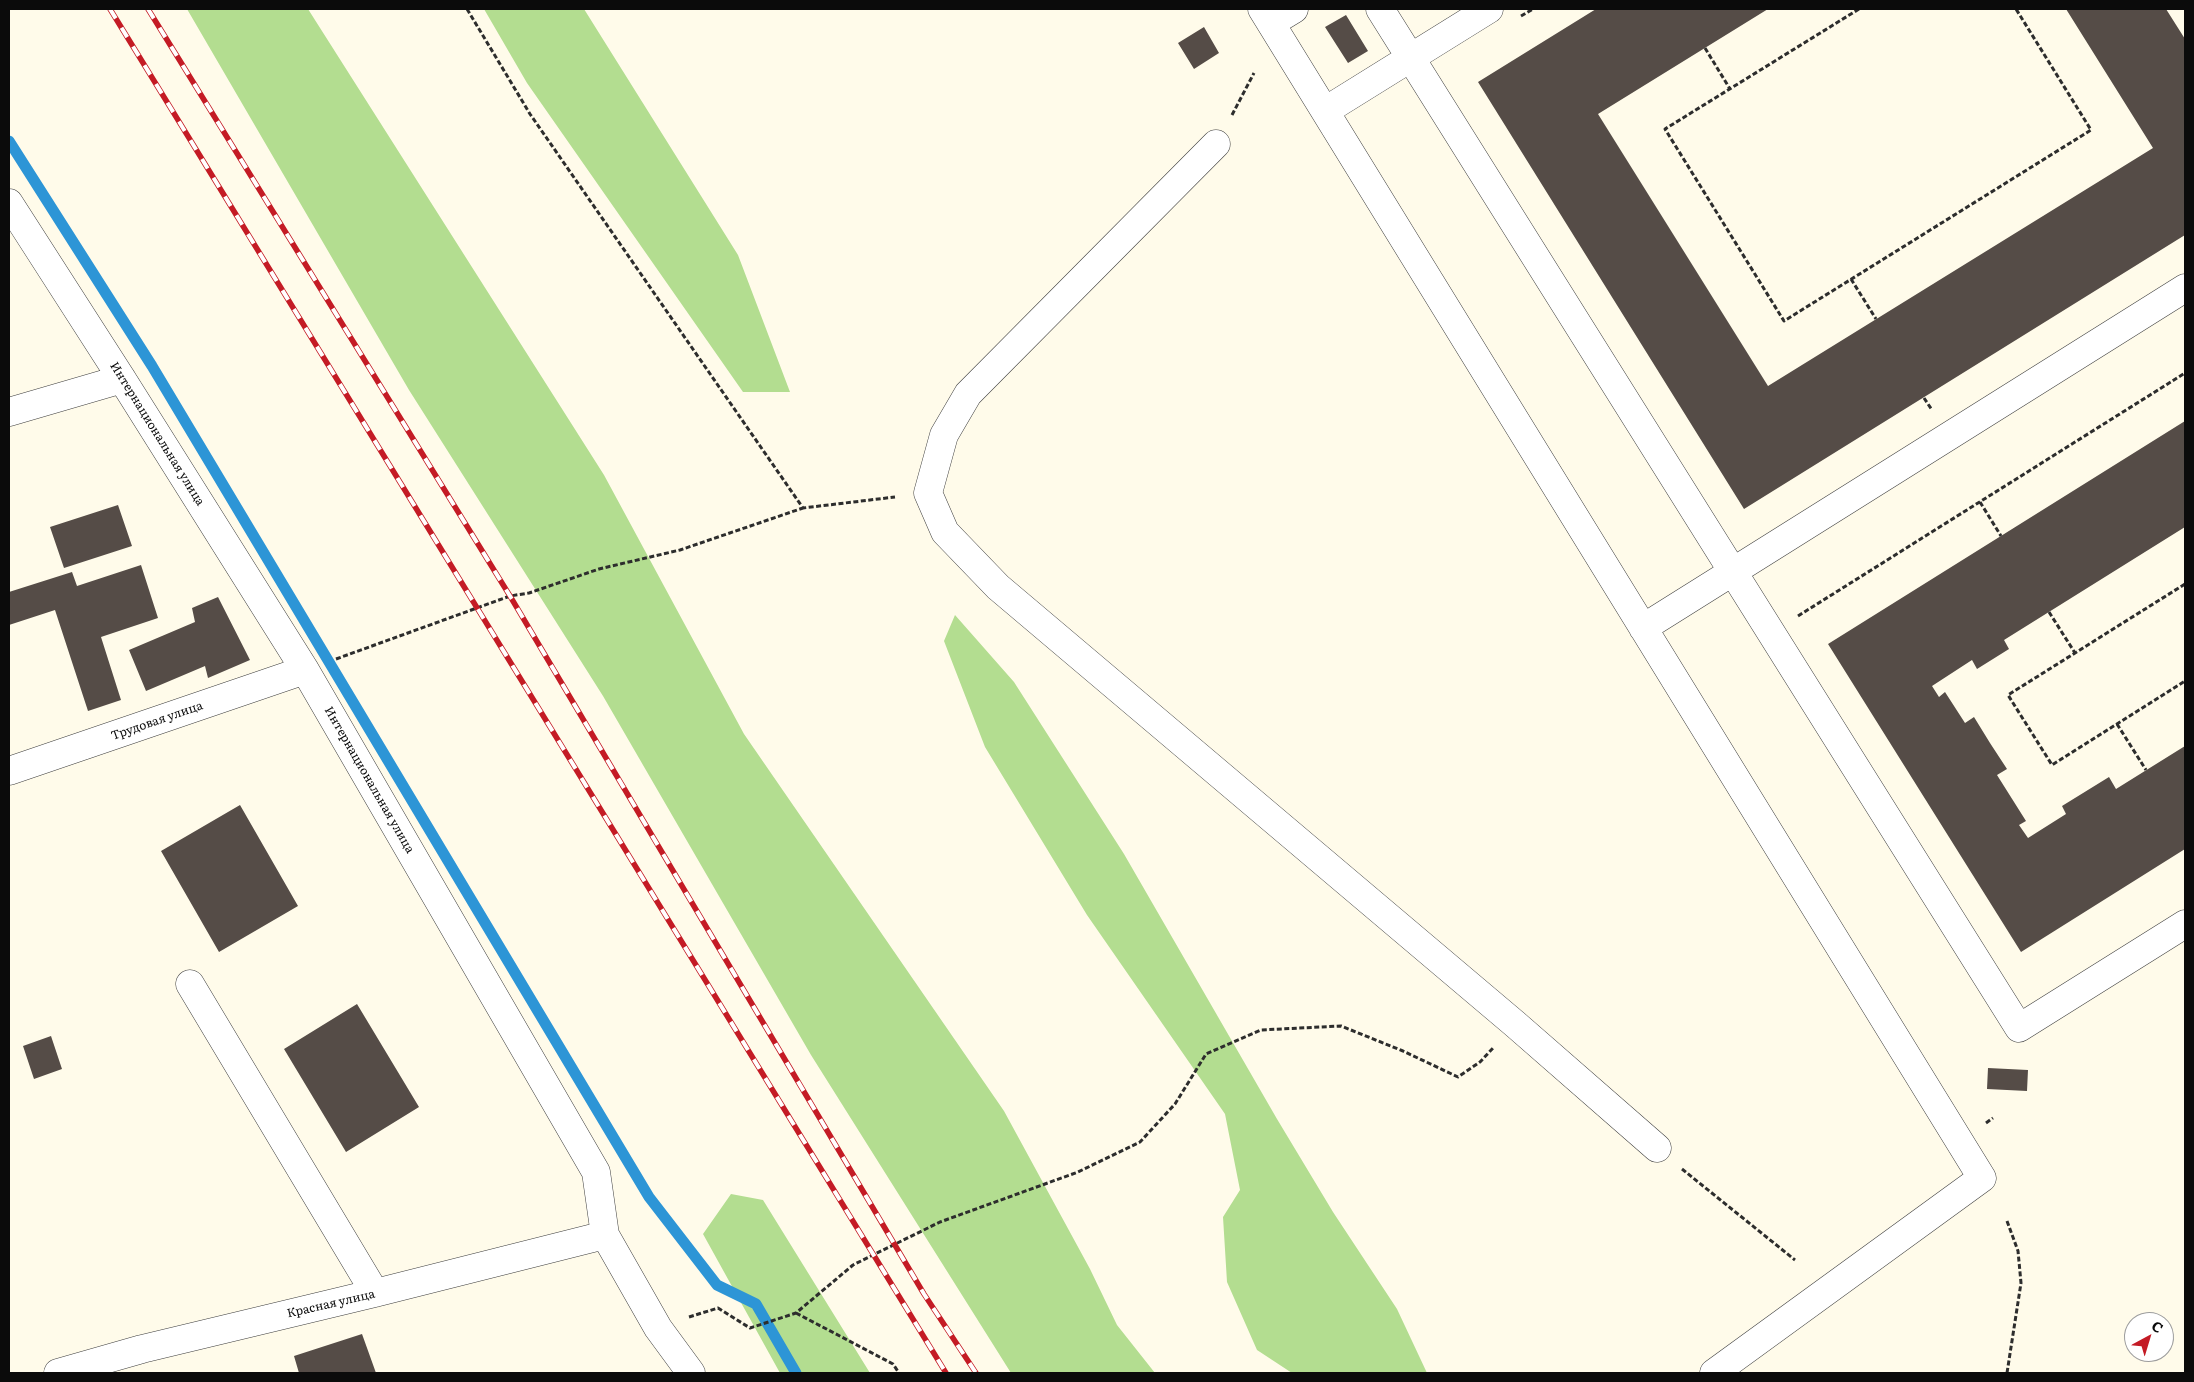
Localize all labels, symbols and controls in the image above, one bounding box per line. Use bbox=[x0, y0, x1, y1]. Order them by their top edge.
street label: Интернациональная улица bbox=[107, 359, 207, 509]
street label: Трудовая улица bbox=[109, 699, 205, 743]
street label: Интернациональная улица bbox=[321, 704, 417, 856]
street label: Красная улица bbox=[286, 1287, 376, 1321]
north arrow bbox=[2124, 1312, 2174, 1362]
text: С bbox=[2148, 1315, 2168, 1337]

